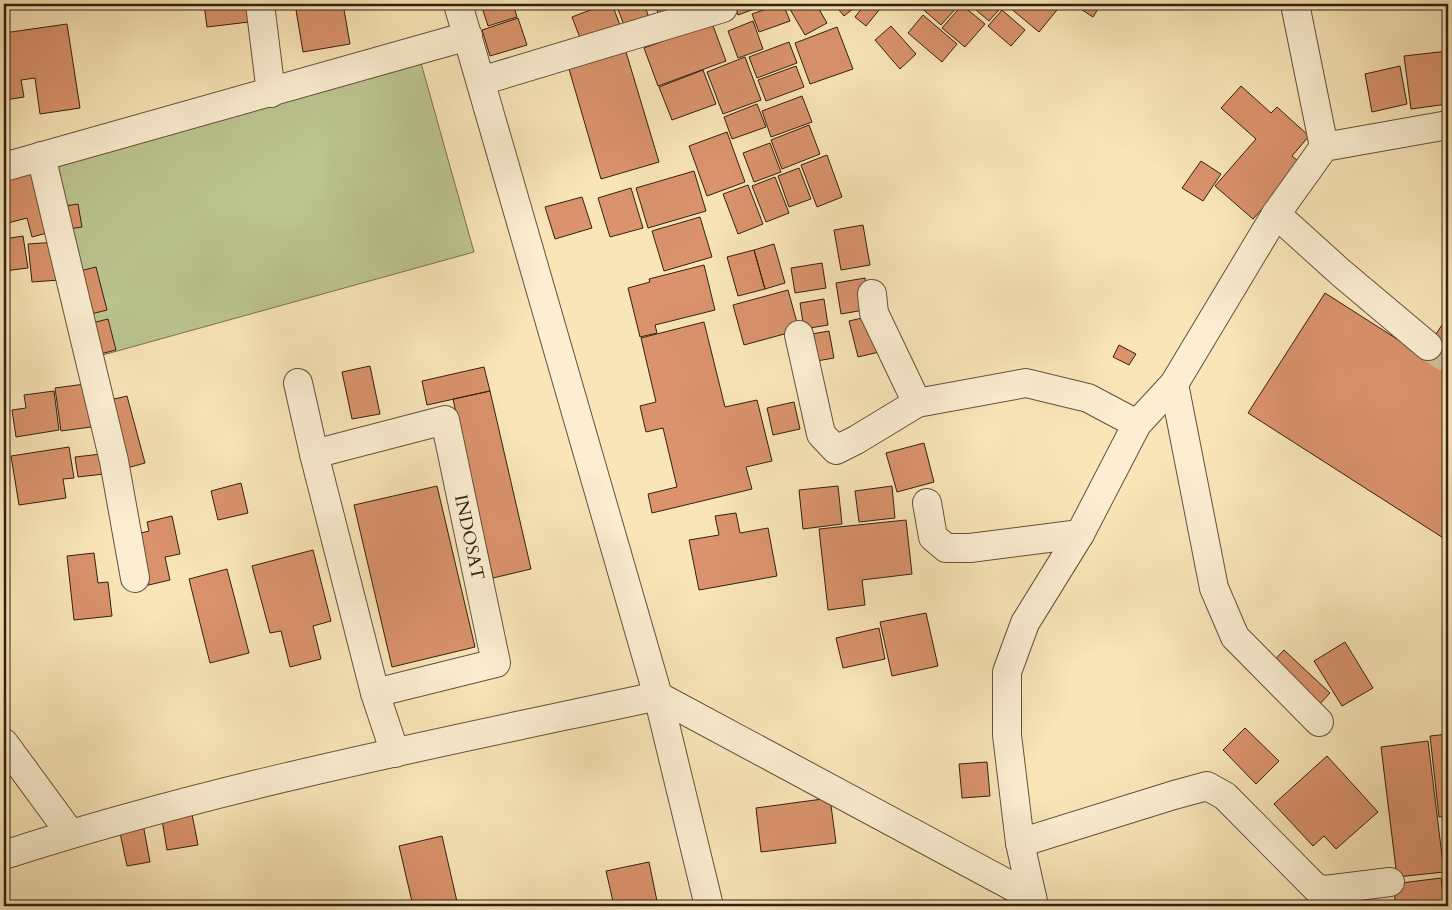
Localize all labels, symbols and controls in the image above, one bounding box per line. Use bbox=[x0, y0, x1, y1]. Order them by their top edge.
street label: INDOSAT bbox=[448, 492, 490, 582]

